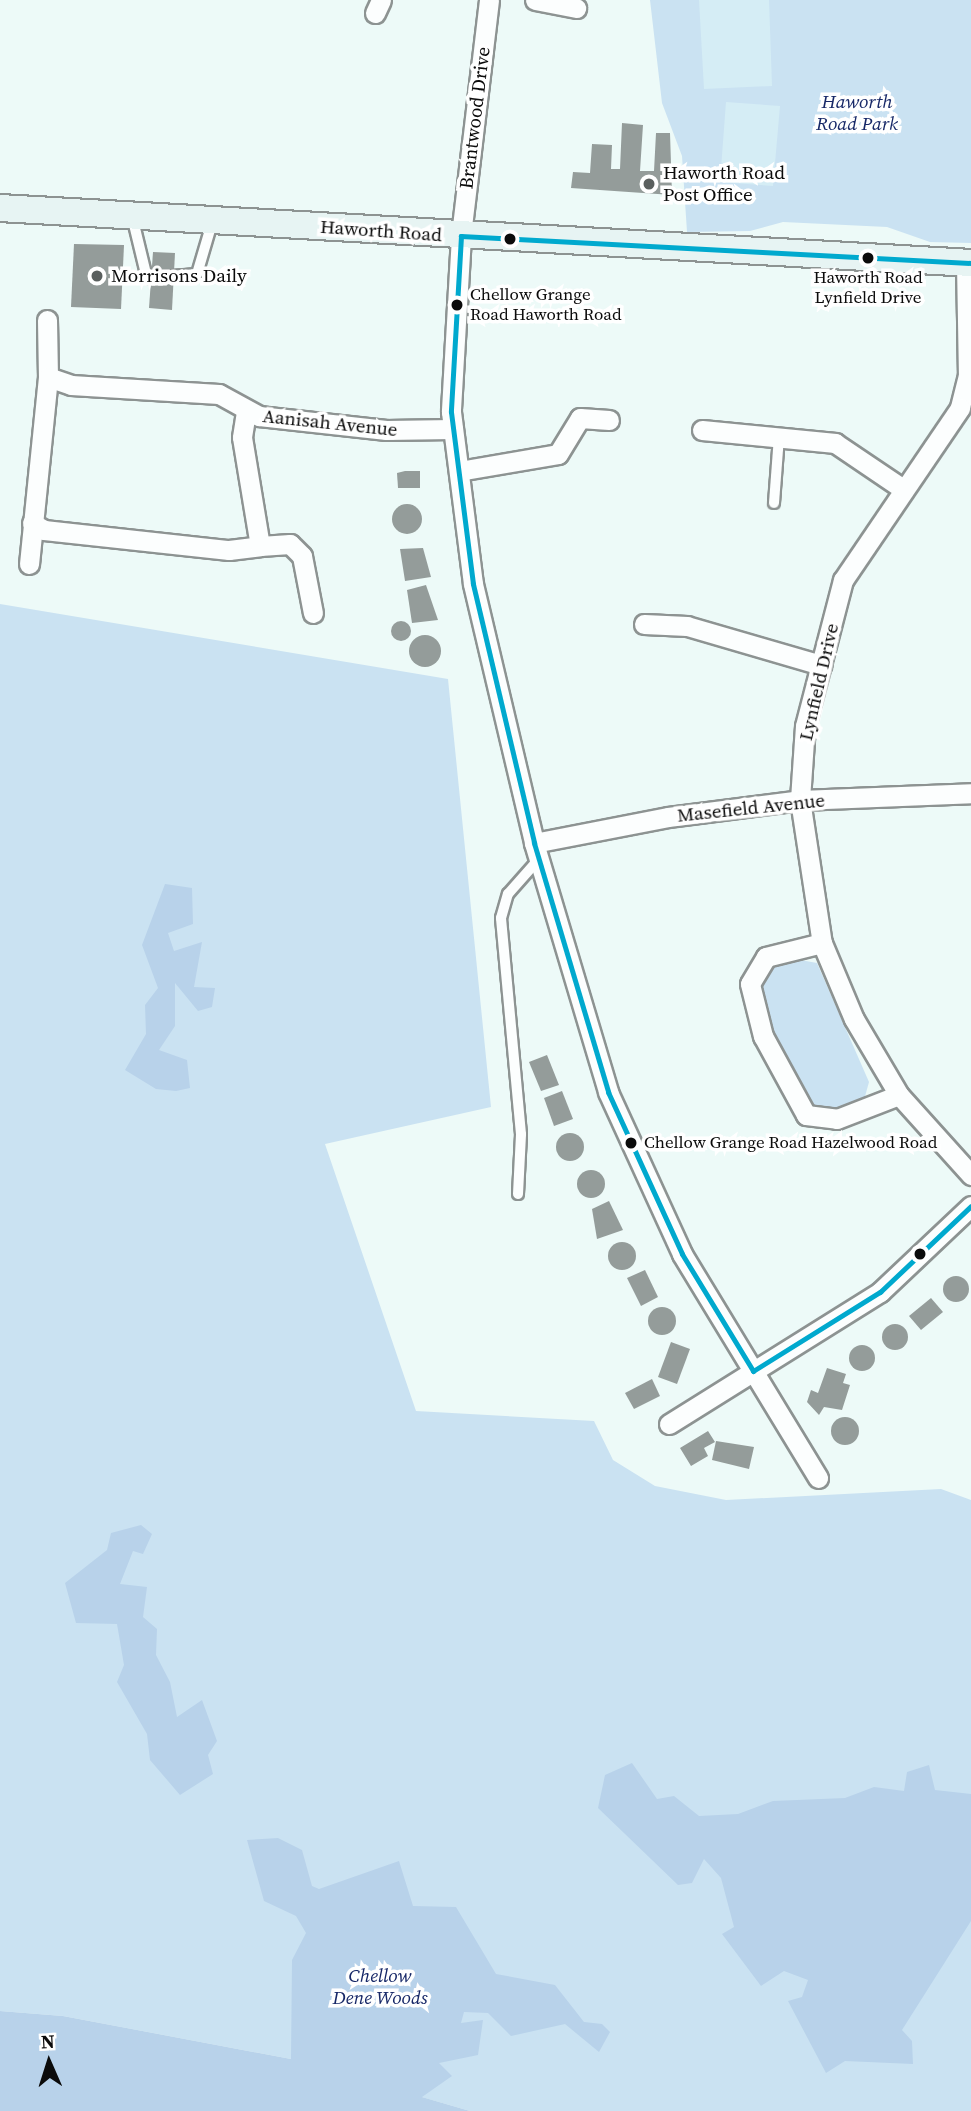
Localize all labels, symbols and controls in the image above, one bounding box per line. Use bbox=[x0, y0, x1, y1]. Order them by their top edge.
street label: Brantwood Drive bbox=[455, 46, 495, 190]
park label: Haworth Road Park bbox=[816, 91, 898, 135]
place label: Haworth Road Post Office bbox=[663, 162, 785, 206]
marker: Haworth Road Post Office bbox=[641, 176, 657, 192]
street label: Haworth Road bbox=[319, 215, 443, 247]
unlabelled marker bbox=[503, 232, 517, 246]
marker: Haworth Road Lynfield Drive bbox=[861, 251, 875, 265]
place label: Morrisons Daily bbox=[111, 265, 247, 287]
marker: Morrisons Daily bbox=[89, 268, 105, 284]
place label: Haworth Road Lynfield Drive bbox=[813, 268, 923, 308]
place label: Chellow Grange Road Haworth Road bbox=[470, 285, 622, 325]
marker: Chellow Grange Road Haworth Road bbox=[450, 298, 464, 312]
street label: Aanisah Avenue bbox=[261, 405, 399, 441]
street label: Lynfield Drive bbox=[794, 621, 844, 743]
street label: Masefield Avenue bbox=[676, 789, 826, 827]
place label: Chellow Grange Road Hazelwood Road bbox=[644, 1133, 937, 1153]
marker: Chellow Grange Road Hazelwood Road bbox=[624, 1136, 638, 1150]
unlabelled marker bbox=[913, 1247, 927, 1261]
park label: Chellow Dene Woods bbox=[332, 1965, 428, 2009]
north arrow bbox=[14, 2027, 84, 2097]
text: N bbox=[40, 2028, 55, 2054]

